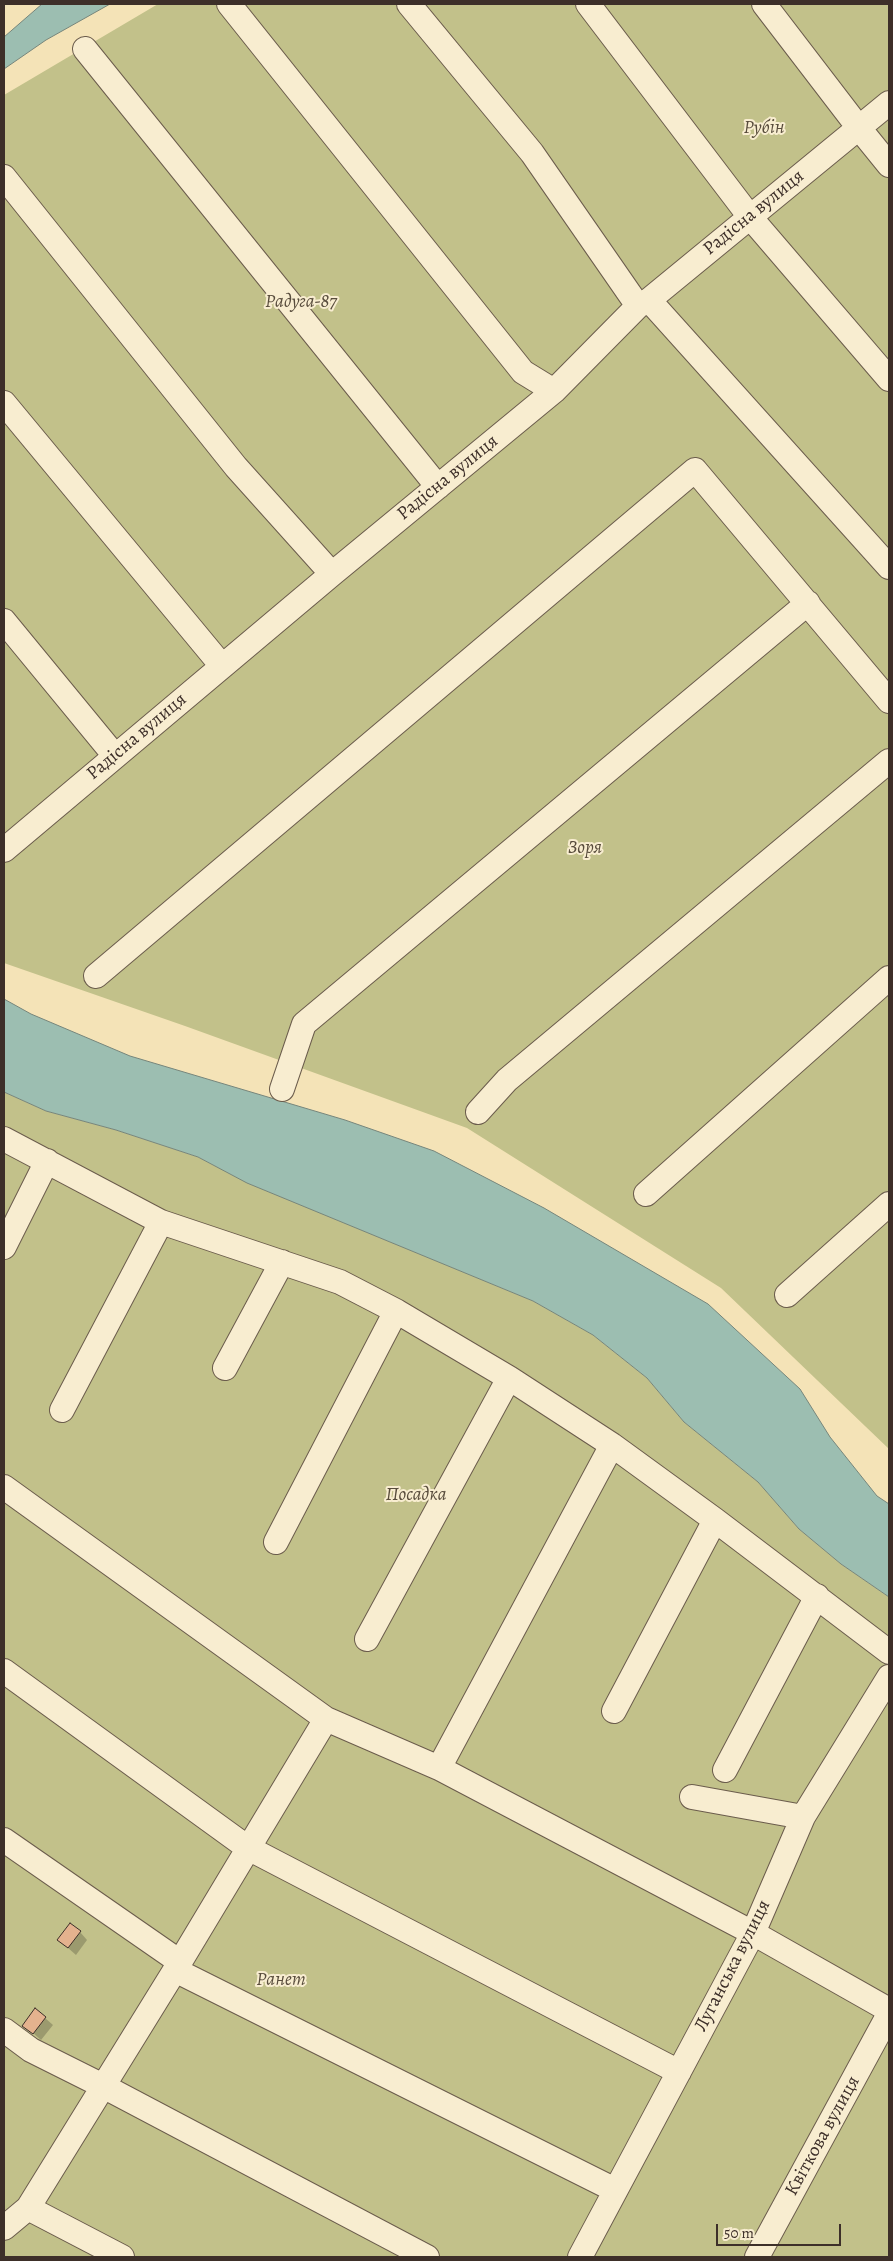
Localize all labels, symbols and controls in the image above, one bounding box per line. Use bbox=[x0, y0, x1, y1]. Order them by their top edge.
park label: Рубін bbox=[744, 117, 784, 139]
street label: Радісна вулиця bbox=[699, 165, 809, 261]
park label: Радуга-87 bbox=[265, 291, 337, 313]
street label: Радісна вулиця bbox=[393, 430, 503, 526]
street label: Радісна вулиця bbox=[82, 689, 192, 785]
park label: Зоря bbox=[568, 837, 602, 859]
park label: Посадка bbox=[385, 1484, 447, 1506]
street label: Луганська вулиця bbox=[690, 1896, 776, 2036]
park label: Ранет bbox=[256, 1969, 306, 1991]
street label: Квіткова вулиця bbox=[781, 2072, 865, 2200]
scale bar bbox=[718, 2214, 843, 2246]
text: 50 m bbox=[724, 2223, 754, 2243]

